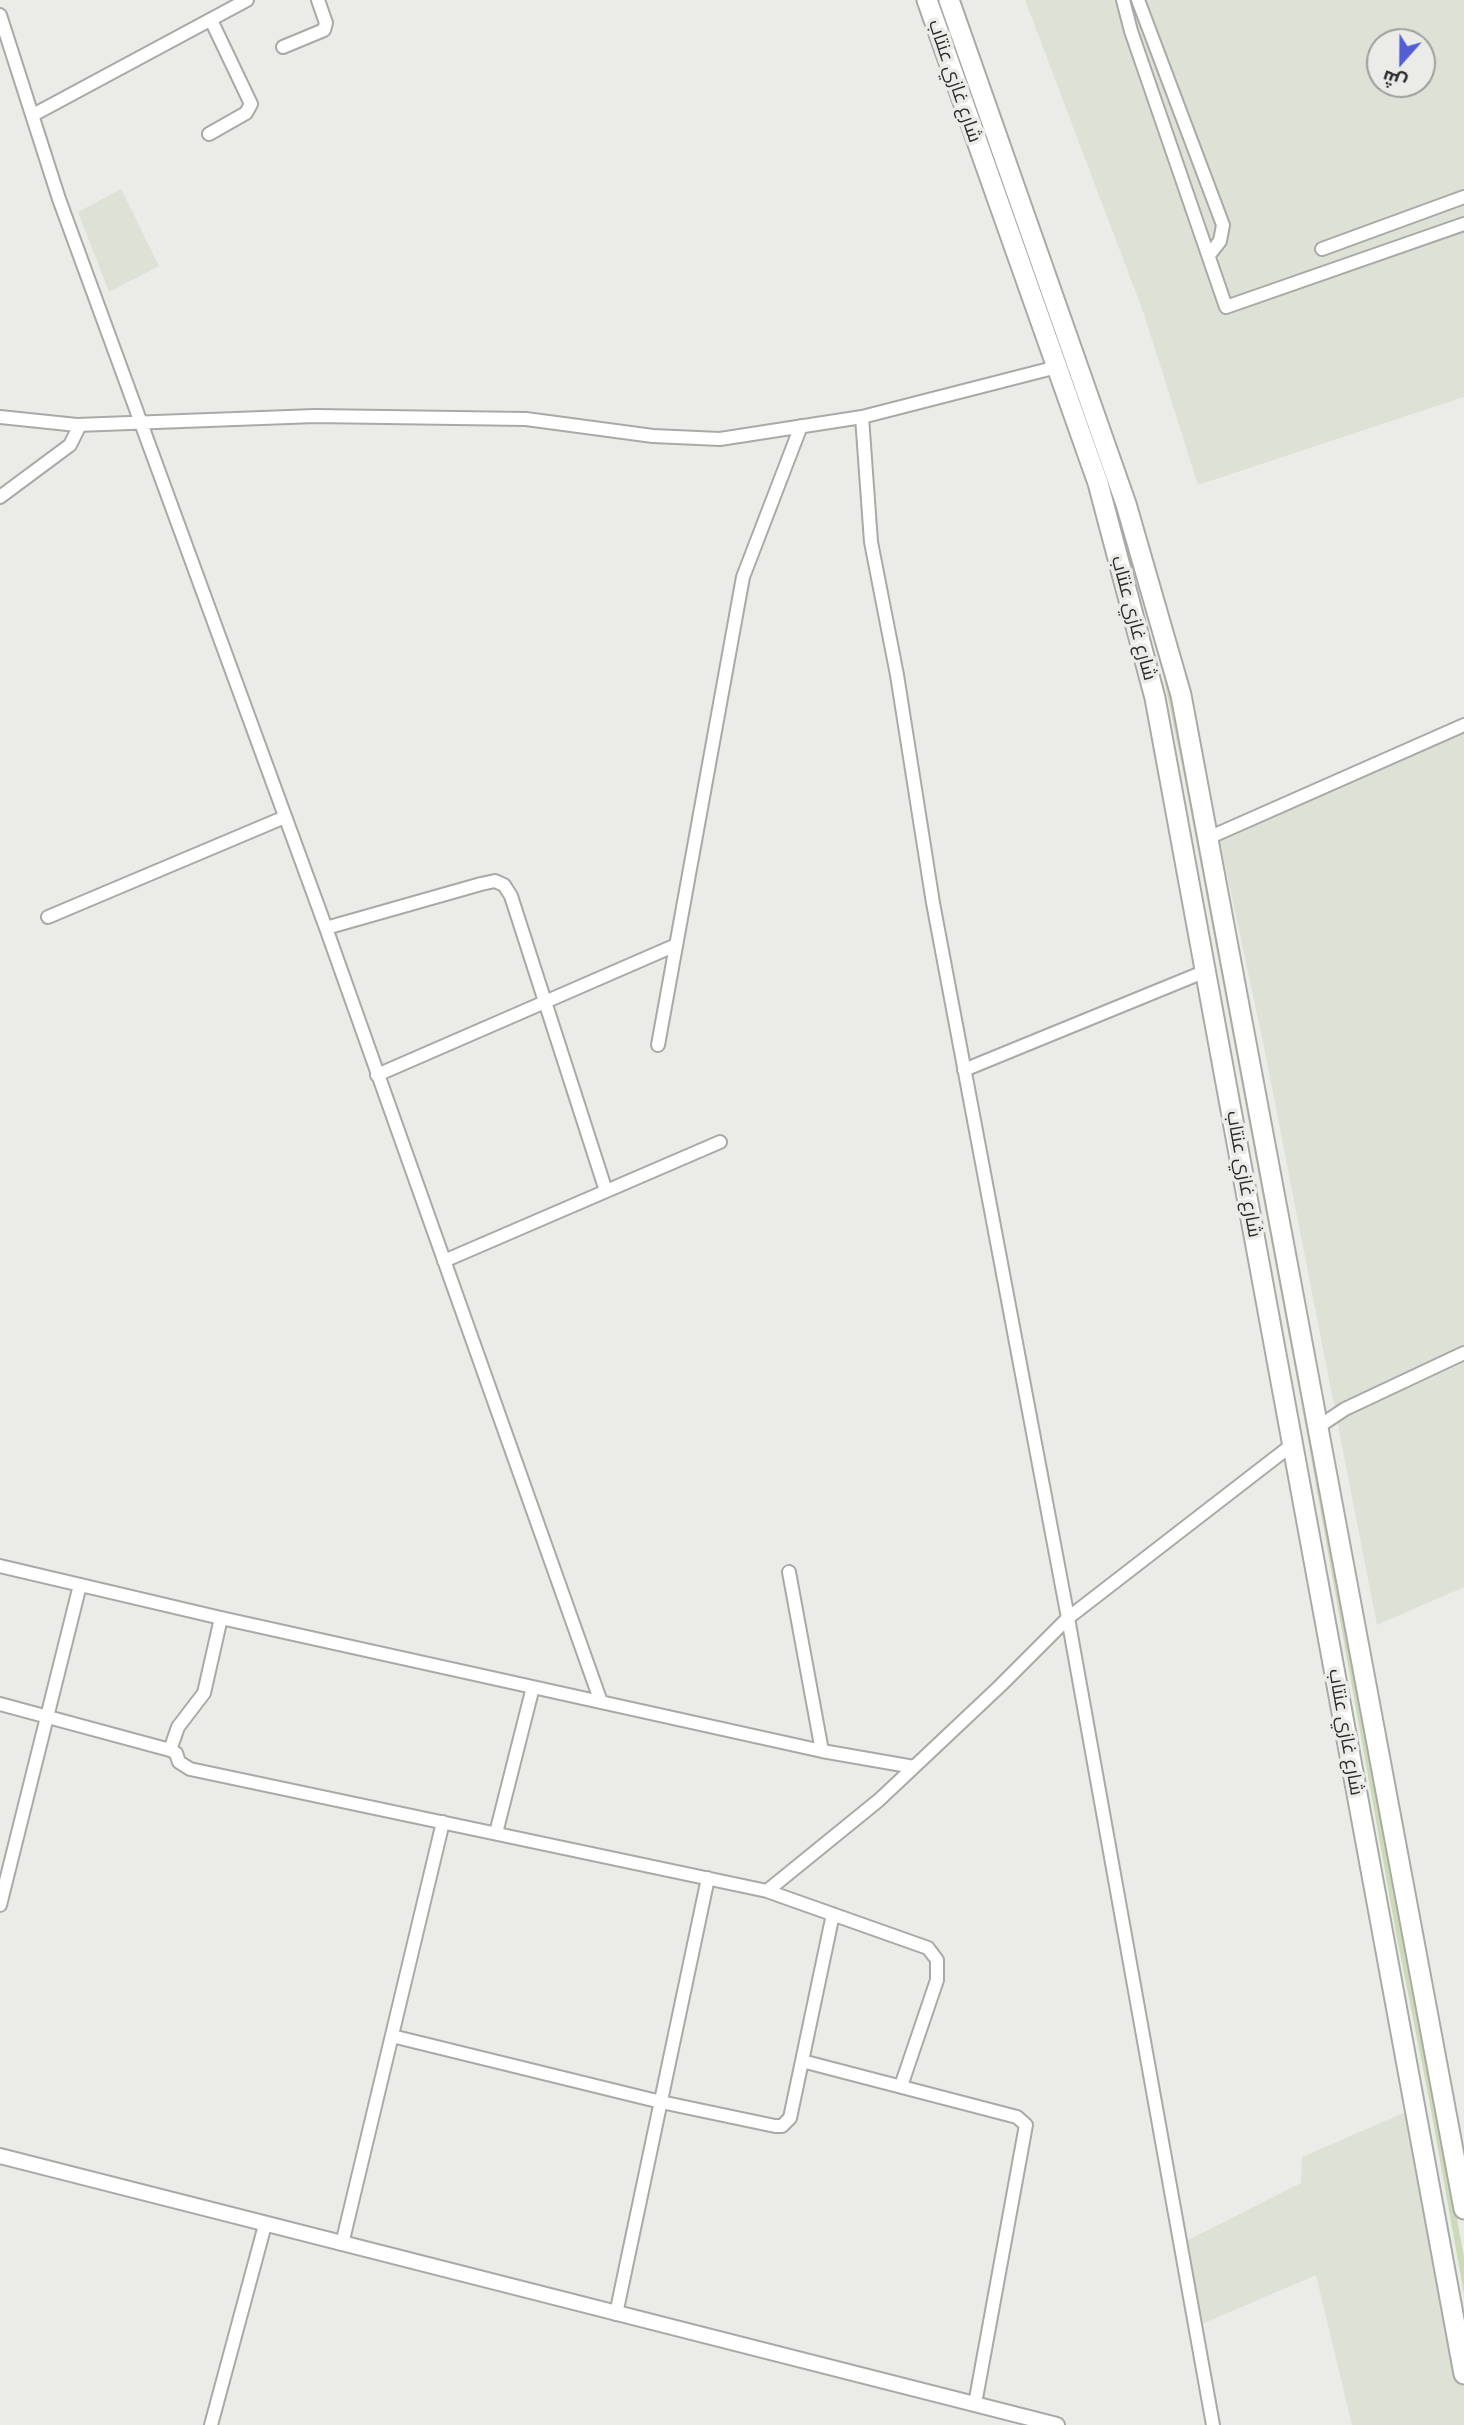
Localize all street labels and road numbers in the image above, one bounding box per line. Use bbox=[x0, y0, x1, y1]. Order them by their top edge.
street label: شارع غازي عنتاب bbox=[923, 17, 987, 145]
street label: شارع غازي عنتاب bbox=[1106, 553, 1162, 683]
street label: شارع غازي عنتاب bbox=[1222, 1109, 1266, 1239]
street label: شارع غازي عنتاب bbox=[1324, 1667, 1368, 1797]

